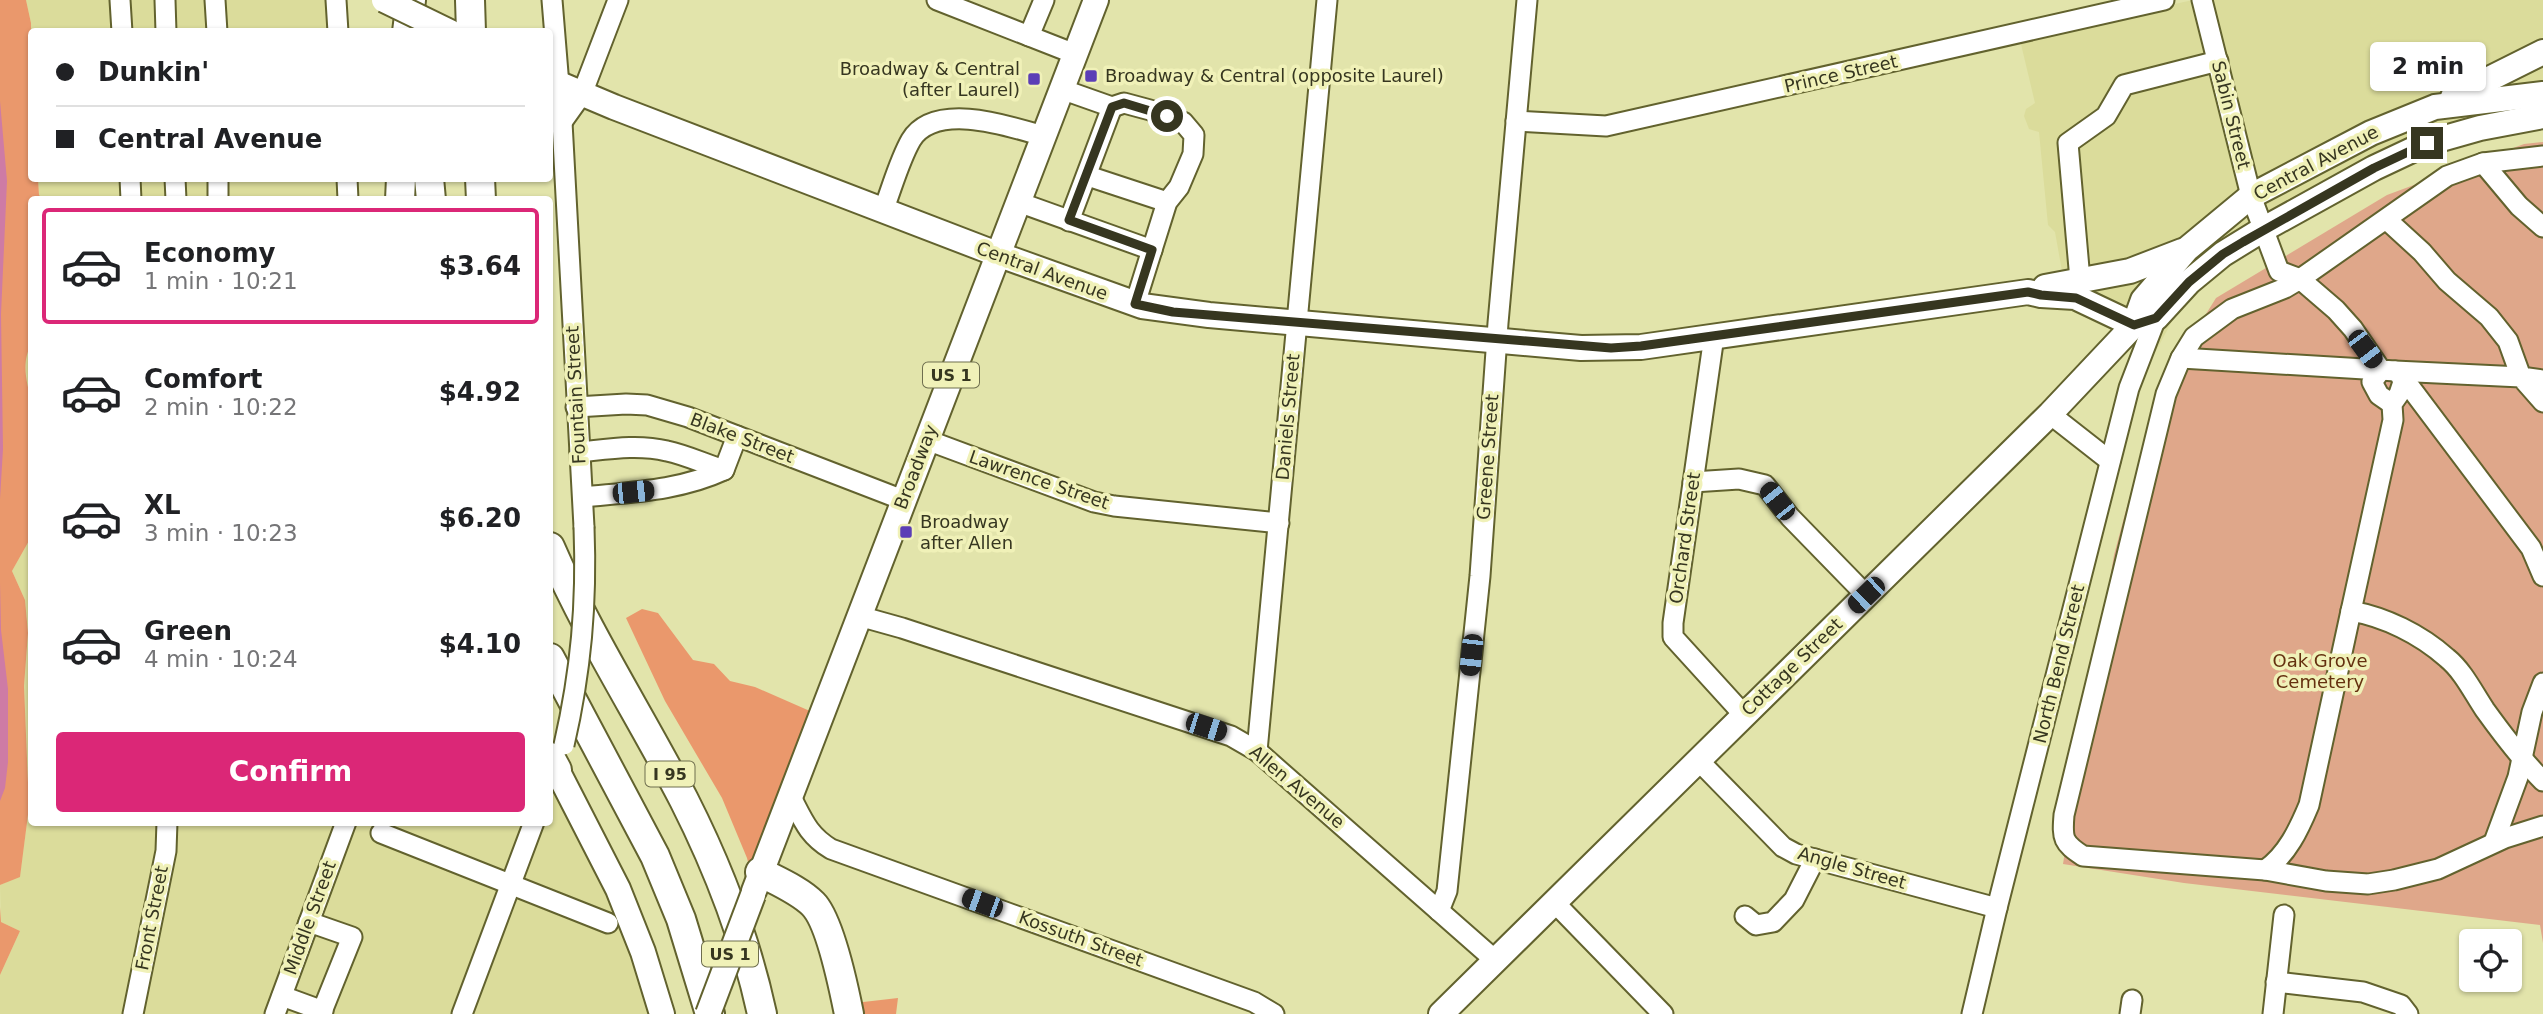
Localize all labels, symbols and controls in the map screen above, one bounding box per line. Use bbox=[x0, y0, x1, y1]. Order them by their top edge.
callout: 2 min bbox=[2369, 41, 2485, 90]
street label: Prince Street bbox=[1782, 50, 1900, 97]
text: 2 min bbox=[2392, 53, 2464, 79]
text: Dunkin' bbox=[98, 57, 209, 87]
place label: Broadway & Central (after Laurel) bbox=[840, 58, 1020, 100]
street label: Sabin Street bbox=[2208, 59, 2255, 171]
place label: Broadway & Central (opposite Laurel) bbox=[1105, 65, 1444, 86]
marker: Broadway & Central (opposite Laurel) bbox=[1083, 68, 1099, 84]
marker: Broadway & Central (after Laurel) bbox=[1026, 71, 1042, 87]
route start bbox=[1151, 100, 1183, 132]
street label: Central Avenue bbox=[2250, 121, 2382, 204]
text: Central Avenue bbox=[98, 124, 322, 154]
route end bbox=[2411, 127, 2443, 159]
icon: car bbox=[60, 235, 123, 298]
street label: Central Avenue bbox=[974, 237, 1111, 304]
text: Economy bbox=[144, 238, 275, 268]
text: $3.64 bbox=[439, 251, 521, 281]
text: 1 min · 10:21 bbox=[144, 268, 298, 294]
street label: Fountain Street bbox=[561, 325, 590, 465]
car bbox=[2344, 326, 2387, 372]
street label: Daniels Street bbox=[1271, 353, 1304, 481]
icon: car bbox=[60, 361, 123, 424]
road number: US 1 bbox=[923, 362, 979, 388]
text: Comfort bbox=[144, 364, 262, 394]
text: $4.92 bbox=[439, 377, 521, 407]
street label: Greene Street bbox=[1473, 393, 1502, 521]
text: 2 min · 10:22 bbox=[144, 394, 298, 420]
street label: Blake Street bbox=[687, 408, 797, 467]
street label: Broadway bbox=[890, 421, 941, 512]
street label: Lawrence Street bbox=[966, 446, 1112, 513]
street label: Orchard Street bbox=[1665, 471, 1704, 605]
car bbox=[1756, 478, 1799, 524]
car bbox=[612, 479, 655, 505]
icon: car bbox=[60, 487, 123, 550]
text: XL bbox=[144, 490, 181, 520]
text: $6.20 bbox=[439, 503, 521, 533]
place label: Broadway after Allen bbox=[920, 511, 1013, 553]
text: 3 min · 10:23 bbox=[144, 520, 298, 546]
marker: Broadway after Allen bbox=[898, 524, 914, 540]
car bbox=[1844, 573, 1889, 617]
street label: North Bend Street bbox=[2029, 582, 2088, 745]
icon: car bbox=[60, 613, 123, 676]
street label: Cottage Street bbox=[1737, 613, 1846, 720]
text: Green bbox=[144, 616, 232, 646]
text: $4.10 bbox=[439, 629, 521, 659]
car bbox=[1459, 633, 1484, 677]
text: 4 min · 10:24 bbox=[144, 646, 298, 672]
park label: Oak Grove Cemetery bbox=[2272, 650, 2368, 692]
car bbox=[1183, 711, 1230, 743]
button: Confirm bbox=[56, 732, 525, 812]
street label: Allen Avenue bbox=[1246, 741, 1349, 832]
road number: I 95 bbox=[646, 762, 694, 786]
street label: Angle Street bbox=[1796, 842, 1909, 893]
street label: Middle Street bbox=[279, 858, 340, 978]
street label: Front Street bbox=[131, 864, 172, 972]
car bbox=[959, 886, 1006, 920]
street label: Kossuth Street bbox=[1016, 906, 1146, 971]
map controls bbox=[2459, 929, 2522, 992]
button: locate bbox=[2459, 929, 2522, 992]
road number: US 1 bbox=[702, 942, 758, 966]

